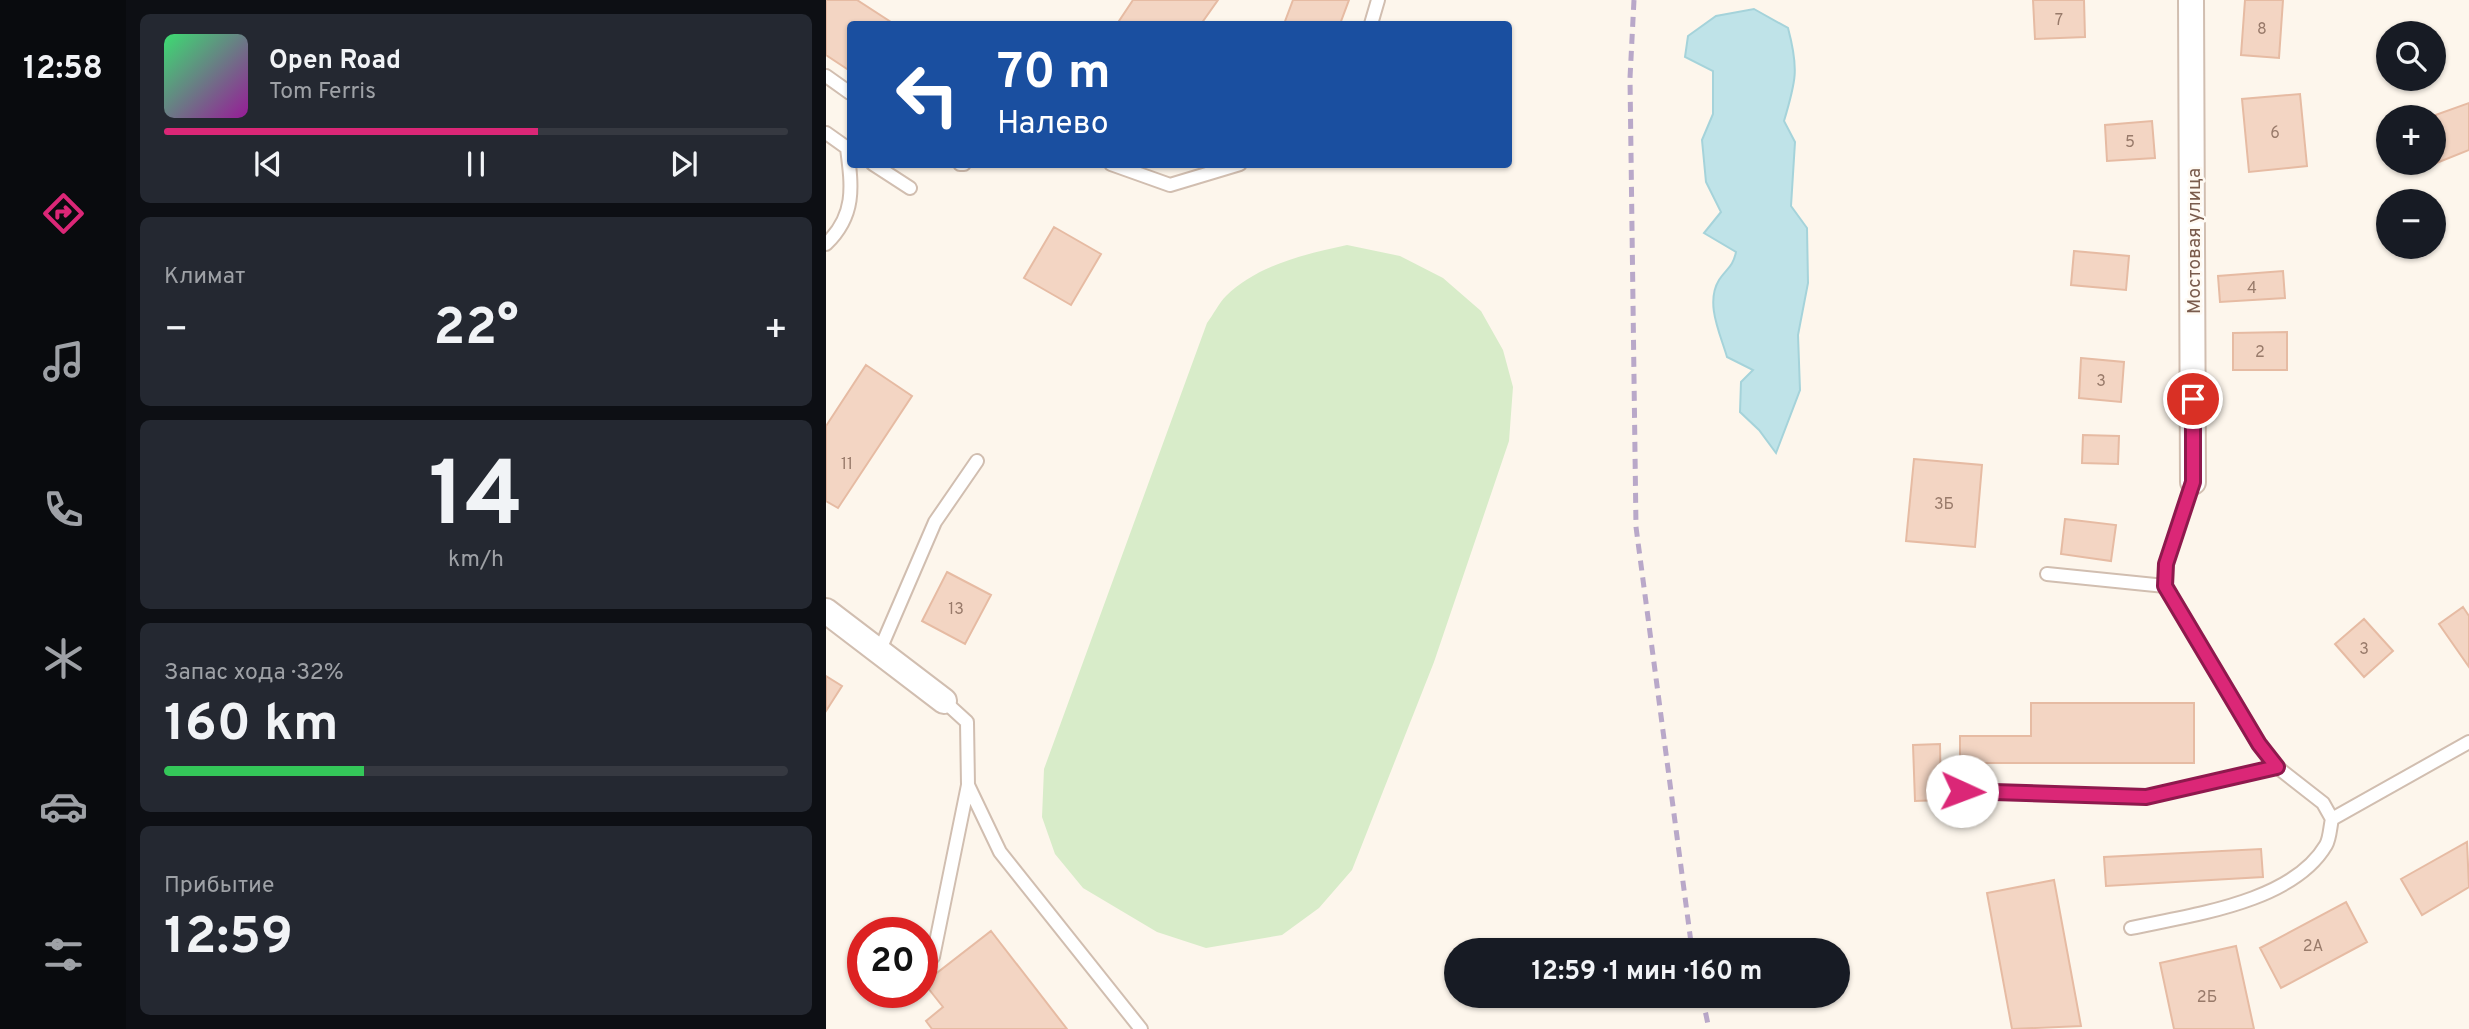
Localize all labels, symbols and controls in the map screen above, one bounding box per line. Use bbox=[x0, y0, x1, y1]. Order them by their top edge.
house number: 7 bbox=[2055, 11, 2063, 31]
house number: 8 bbox=[2257, 20, 2267, 40]
map controls bbox=[2376, 21, 2446, 259]
button: search bbox=[2376, 21, 2446, 91]
text: 70 m bbox=[997, 44, 1111, 106]
text: Open Road bbox=[269, 45, 401, 78]
icon: left bbox=[882, 49, 973, 140]
text: 12:58 bbox=[23, 50, 103, 90]
text: Tom Ferris bbox=[269, 78, 376, 107]
text: Налево bbox=[997, 105, 1109, 145]
button: + bbox=[2376, 105, 2446, 175]
house number: 6 bbox=[2270, 124, 2280, 144]
house number: 5 bbox=[2125, 133, 2135, 153]
icon: previous bbox=[249, 145, 287, 183]
icon: pause bbox=[457, 145, 495, 183]
icon: next bbox=[665, 145, 703, 183]
street label: Мостовая улица bbox=[2183, 168, 2207, 314]
icon: directions bbox=[39, 189, 88, 238]
button: − bbox=[2376, 189, 2446, 259]
text: Климат bbox=[164, 263, 245, 292]
house number: 4 bbox=[2247, 279, 2257, 299]
text: 22° bbox=[433, 297, 519, 363]
text: − bbox=[164, 307, 189, 356]
text: + bbox=[763, 307, 788, 356]
icon: music bbox=[39, 337, 88, 386]
house number: 2 bbox=[2255, 343, 2265, 363]
pin bbox=[2163, 369, 2223, 429]
house number: 3 bbox=[2096, 372, 2106, 392]
icon: arrive bbox=[2174, 380, 2212, 418]
text: 14 bbox=[429, 443, 523, 558]
house number: 11 bbox=[841, 455, 853, 475]
icon: phone bbox=[39, 485, 88, 534]
house number: 3Б bbox=[1934, 495, 1954, 515]
text: km/h bbox=[448, 546, 504, 575]
house number: 13 bbox=[948, 600, 964, 620]
icon: climate bbox=[39, 634, 88, 683]
house number: 3 bbox=[2359, 640, 2369, 660]
text: Запас хода · 32% bbox=[164, 659, 344, 688]
text: 160 km bbox=[164, 693, 339, 759]
position arrow bbox=[1925, 754, 1999, 828]
icon: car bbox=[39, 782, 88, 831]
text: Прибытие bbox=[164, 872, 274, 901]
text: 12:59 bbox=[164, 906, 293, 972]
speed limit sign: 20 bbox=[847, 917, 938, 1008]
icon: filters bbox=[39, 930, 88, 979]
house number: 2А bbox=[2303, 937, 2323, 957]
text: 12:59 · 1 мин · 160 m bbox=[1532, 956, 1762, 989]
house number: 2Б bbox=[2197, 988, 2217, 1008]

